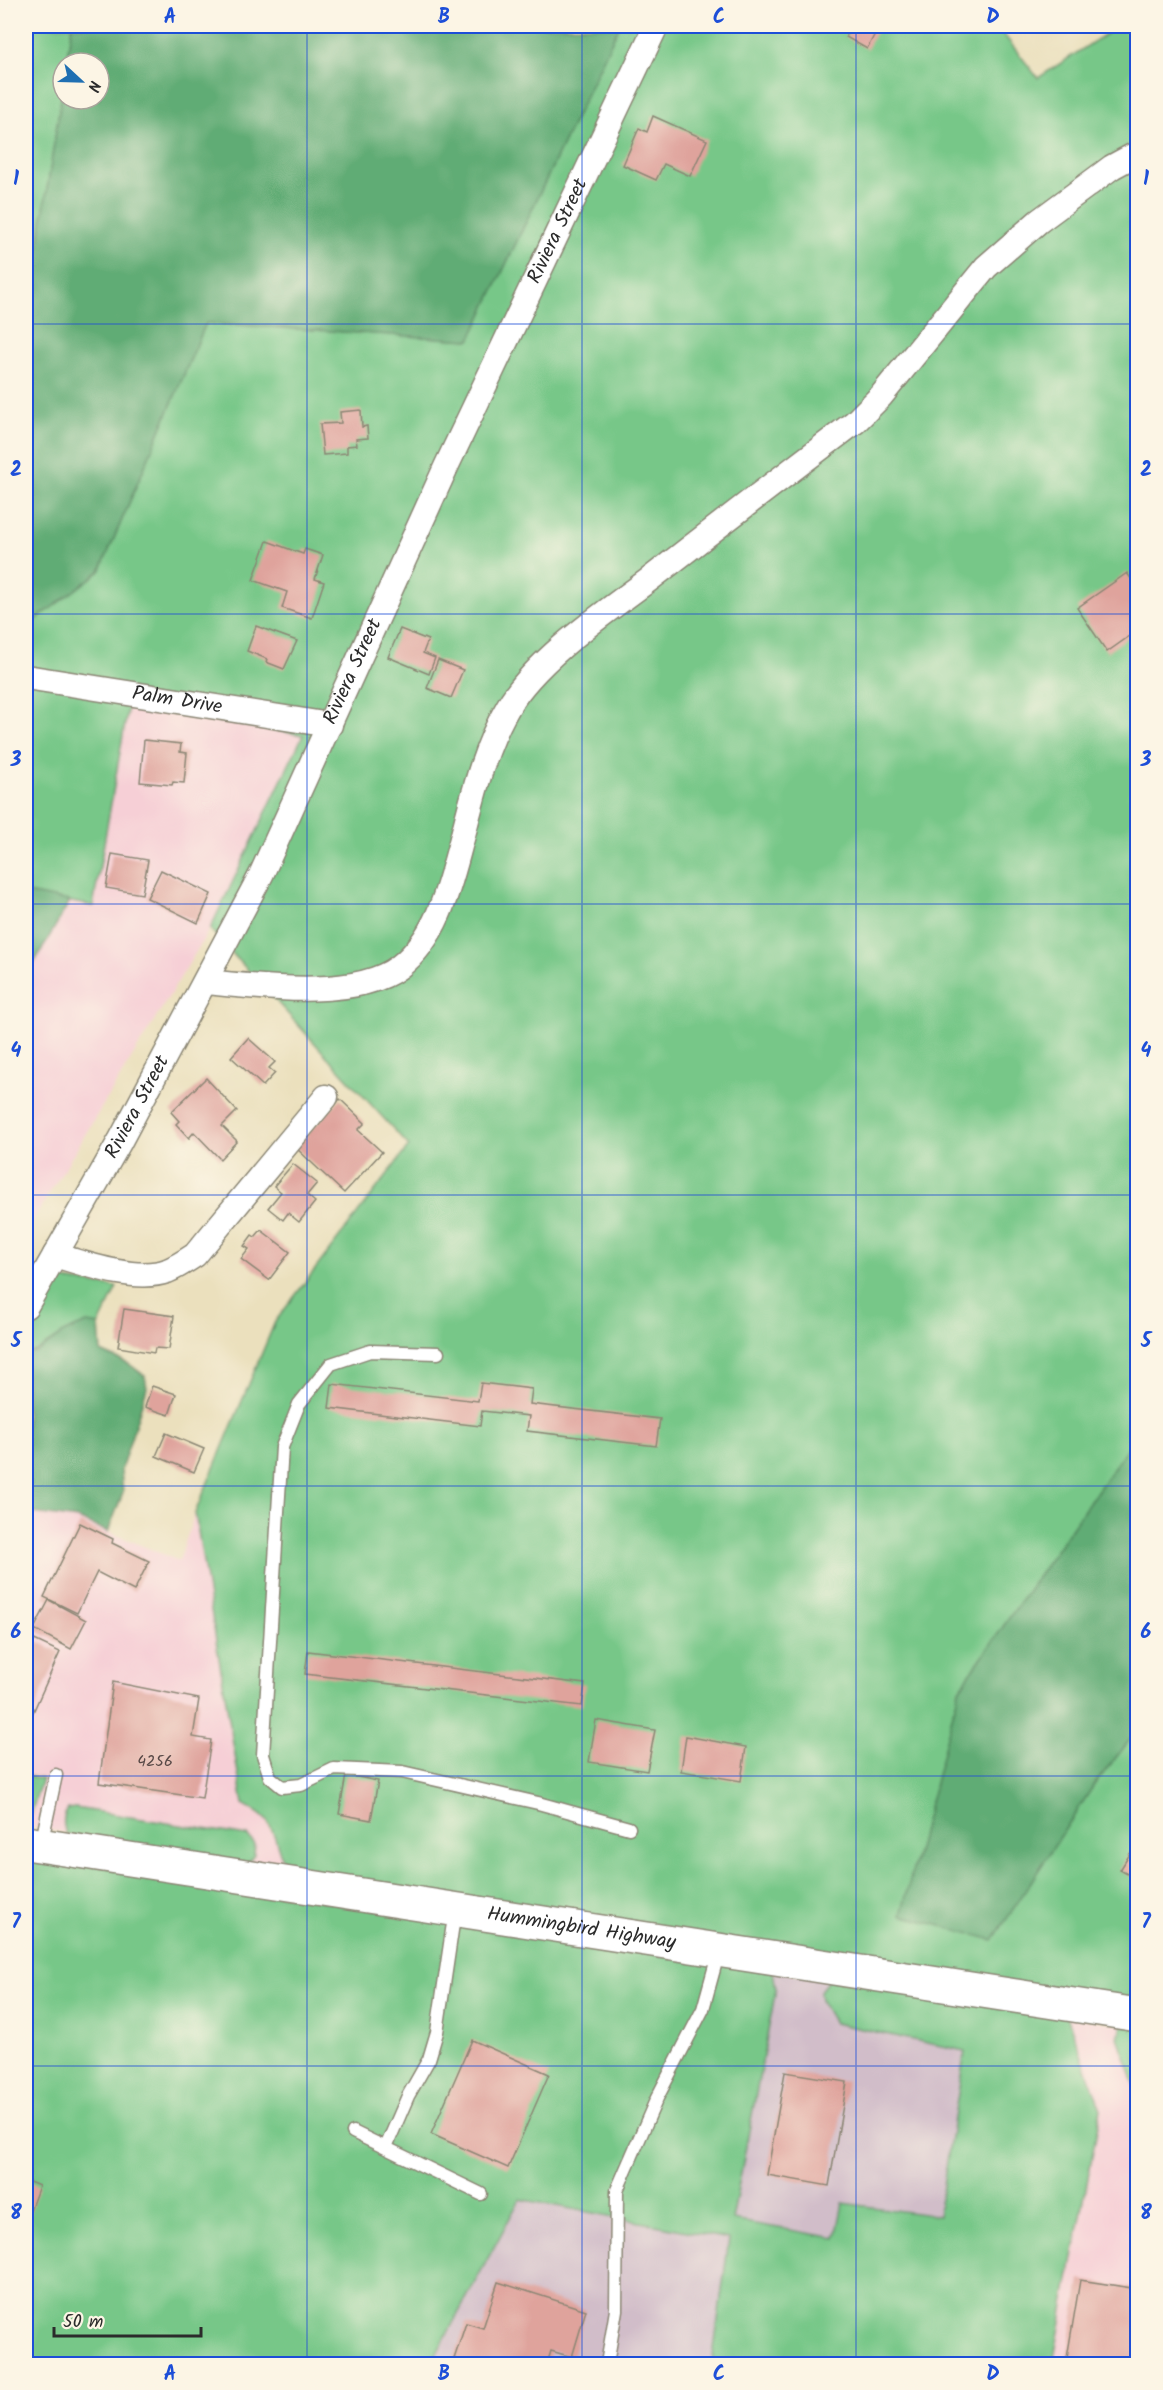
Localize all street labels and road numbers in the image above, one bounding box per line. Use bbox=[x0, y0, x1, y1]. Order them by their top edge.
street label: Riviera Street bbox=[519, 173, 597, 289]
street label: Riviera Street bbox=[315, 613, 391, 730]
street label: Palm Drive bbox=[130, 678, 225, 724]
street label: Riviera Street bbox=[97, 1049, 179, 1165]
street label: Hummingbird Highway bbox=[485, 1899, 679, 1959]

